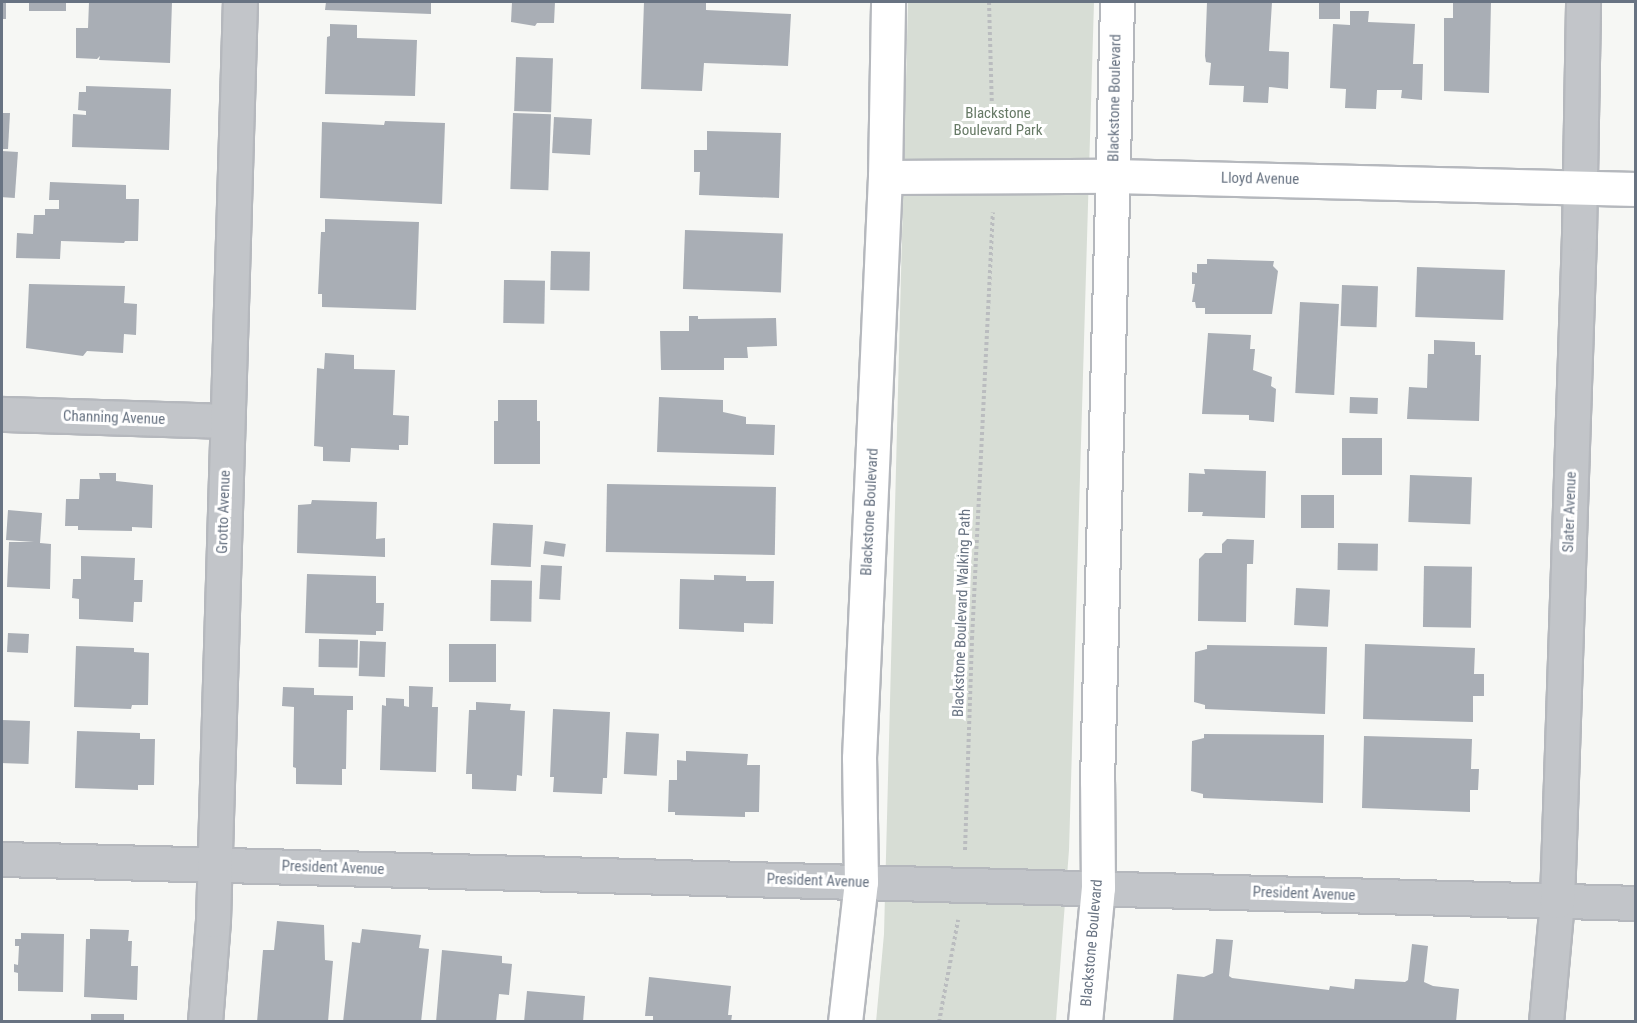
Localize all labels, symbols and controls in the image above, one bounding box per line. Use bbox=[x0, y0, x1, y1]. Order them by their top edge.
street label: Blackstone Boulevard bbox=[1105, 34, 1125, 162]
park label: Blackstone Boulevard Park bbox=[954, 104, 1042, 139]
street label: Lloyd Avenue bbox=[1221, 169, 1299, 189]
street label: Channing Avenue bbox=[63, 407, 165, 429]
street label: Blackstone Boulevard bbox=[858, 448, 882, 576]
street label: Grotto Avenue bbox=[214, 470, 234, 554]
street label: Slater Avenue bbox=[1560, 471, 1580, 553]
street label: Blackstone Boulevard Walking Path bbox=[949, 509, 975, 717]
street label: President Avenue bbox=[281, 857, 385, 879]
street label: President Avenue bbox=[766, 870, 870, 892]
street label: Blackstone Boulevard bbox=[1077, 879, 1107, 1007]
street label: President Avenue bbox=[1252, 883, 1356, 905]

